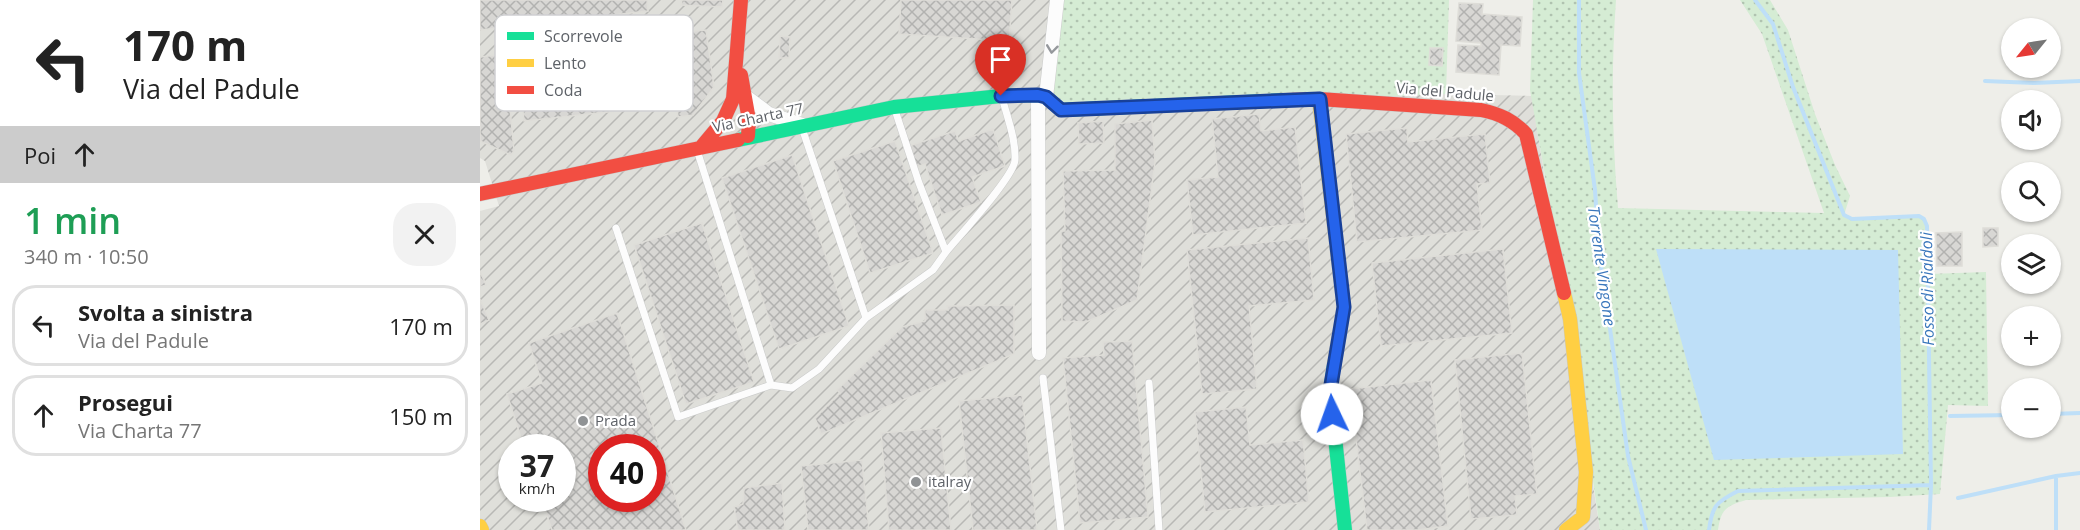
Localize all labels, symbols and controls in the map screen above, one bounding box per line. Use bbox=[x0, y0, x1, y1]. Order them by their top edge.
legend bbox=[495, 15, 693, 111]
text: 170 m bbox=[123, 16, 247, 73]
north arrow bbox=[2001, 18, 2061, 78]
map controls bbox=[2001, 18, 2061, 438]
icon: left bbox=[24, 24, 102, 102]
text: Scorrevole bbox=[544, 25, 623, 47]
pin bbox=[975, 34, 1026, 96]
icon: arrive bbox=[984, 43, 1017, 76]
one-way arrow bbox=[1046, 44, 1058, 53]
text: Lento bbox=[544, 52, 586, 74]
text: Via del Padule bbox=[123, 70, 300, 107]
street label: Via del Padule bbox=[1395, 77, 1495, 105]
text: Coda bbox=[544, 79, 582, 101]
button: sound bbox=[2001, 90, 2061, 150]
street label: Via Charta 77 bbox=[710, 98, 805, 136]
icon: ahead bbox=[68, 138, 101, 171]
text: Poi bbox=[24, 140, 56, 170]
button: search bbox=[2001, 162, 2061, 222]
text: 1 min bbox=[24, 196, 121, 245]
button: close bbox=[393, 203, 456, 266]
water label: Torrente Vingone bbox=[1583, 205, 1621, 327]
water label: Fosso di Rialdoli bbox=[1915, 231, 1939, 346]
button: layers bbox=[2001, 234, 2061, 294]
text: 340 m · 10:50 bbox=[24, 243, 149, 270]
text: Svolta a sinistra bbox=[78, 297, 253, 327]
button: + bbox=[2001, 306, 2061, 366]
icon: left bbox=[27, 309, 60, 342]
text: 170 m bbox=[389, 311, 453, 341]
text: Via del Padule bbox=[78, 327, 209, 354]
button: − bbox=[2001, 378, 2061, 438]
position arrow bbox=[1300, 382, 1364, 446]
text: Prosegui bbox=[78, 387, 173, 417]
icon: ahead bbox=[27, 399, 60, 432]
text: 150 m bbox=[389, 401, 453, 431]
place label: Prada bbox=[595, 410, 636, 430]
marker: Prada bbox=[576, 414, 590, 428]
text: Via Charta 77 bbox=[78, 417, 202, 444]
speed limit sign: 40 bbox=[588, 434, 666, 512]
text: 37 bbox=[520, 445, 554, 486]
place label: italray bbox=[928, 471, 972, 491]
marker: italray bbox=[909, 475, 923, 489]
text: km/h bbox=[519, 478, 555, 498]

